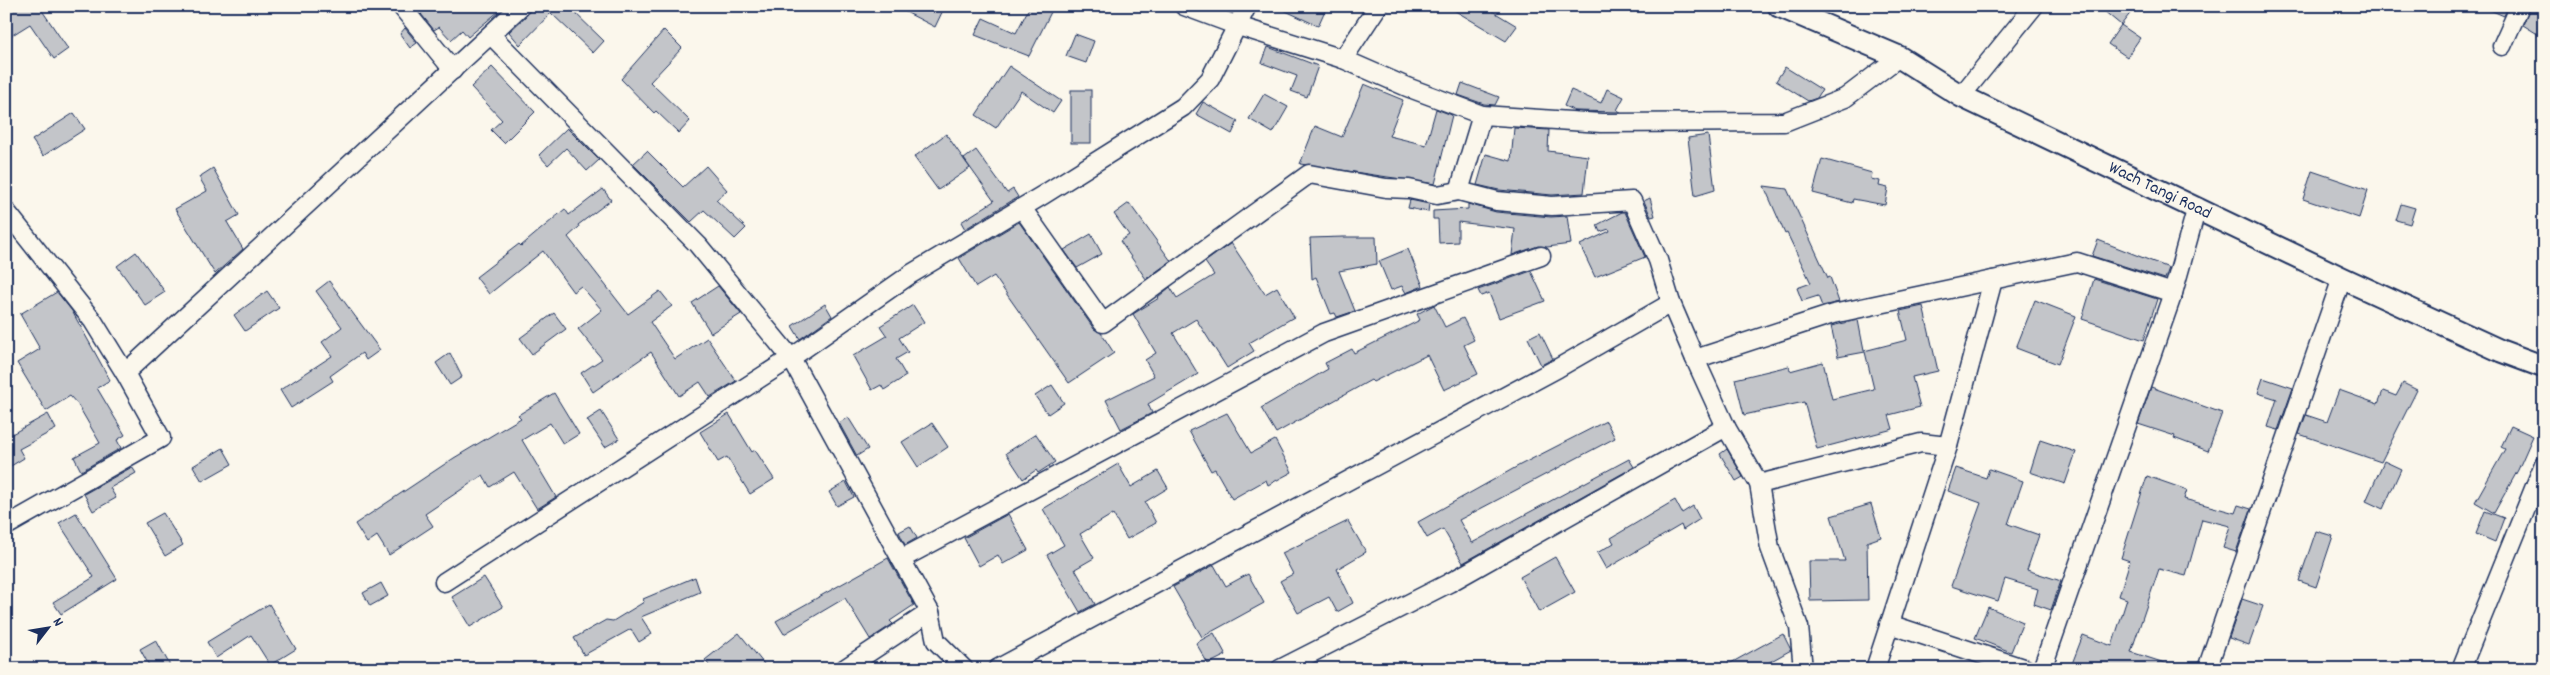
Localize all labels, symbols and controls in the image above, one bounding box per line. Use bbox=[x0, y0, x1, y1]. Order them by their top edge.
street label: Wach Tangi Road bbox=[2104, 156, 2216, 226]
north arrow bbox=[22, 602, 72, 652]
text: N bbox=[47, 614, 68, 631]

